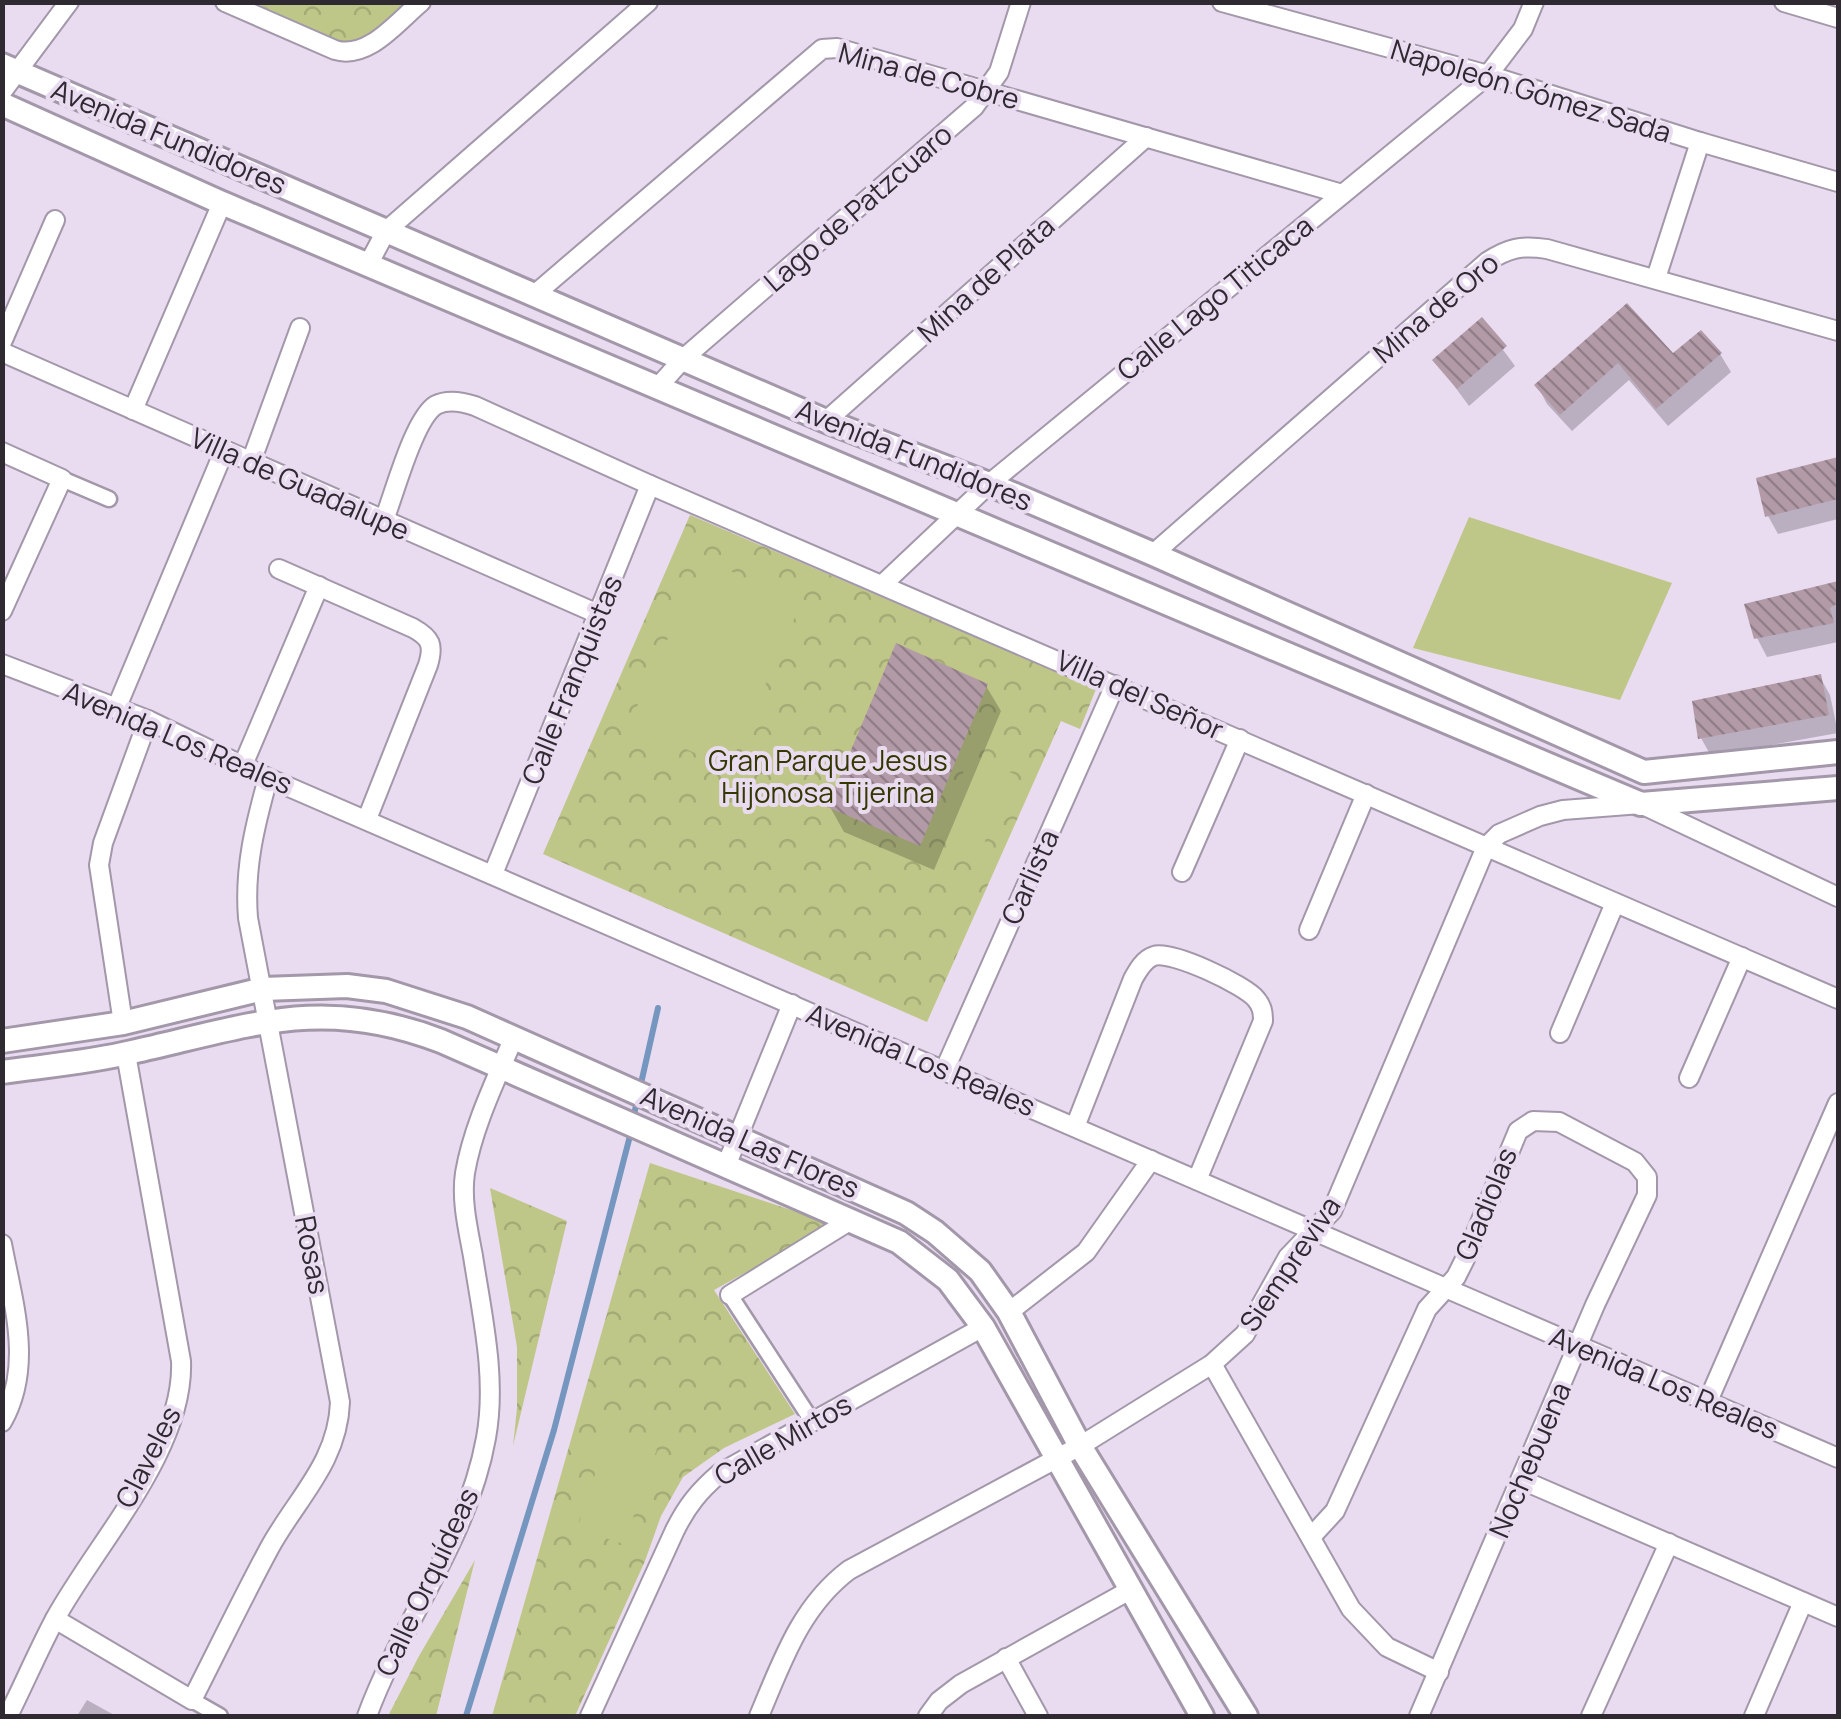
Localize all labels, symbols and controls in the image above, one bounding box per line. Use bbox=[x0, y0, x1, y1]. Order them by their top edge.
street label: Napoleón Gómez Sada bbox=[1386, 29, 1676, 151]
street label: Mina de Cobre bbox=[835, 33, 1024, 117]
street label: Avenida Fundidores bbox=[46, 69, 293, 203]
street label: Lago de Patzcuaro bbox=[755, 115, 960, 300]
street label: Calle Lago Titicaca bbox=[1108, 206, 1320, 388]
street label: Mina de Plata bbox=[909, 207, 1062, 350]
street label: Mina de Oro bbox=[1365, 243, 1506, 371]
street label: Avenida Fundidores bbox=[791, 389, 1038, 519]
street label: Villa de Guadalupe bbox=[185, 418, 416, 548]
street label: Calle Franquistas bbox=[512, 569, 630, 790]
street label: Villa del Señor bbox=[1051, 640, 1230, 748]
street label: Avenida Los Reales bbox=[58, 672, 299, 802]
park label: Gran Parque Jesus Hijonosa Tijerina bbox=[708, 741, 948, 811]
street label: Carlista bbox=[991, 823, 1067, 930]
street label: Avenida Los Reales bbox=[801, 994, 1042, 1124]
street label: Avenida Las Flores bbox=[635, 1076, 866, 1206]
street label: Gladiolas bbox=[1445, 1142, 1525, 1266]
street label: Siempreviva bbox=[1230, 1188, 1348, 1338]
street label: Rosas bbox=[287, 1212, 339, 1297]
street label: Avenida Los Reales bbox=[1544, 1317, 1785, 1447]
street label: Nochebuena bbox=[1479, 1376, 1579, 1543]
street label: Calle Mirtos bbox=[707, 1385, 858, 1494]
street label: Claveles bbox=[105, 1399, 189, 1514]
street label: Calle Orquídeas bbox=[366, 1481, 486, 1682]

